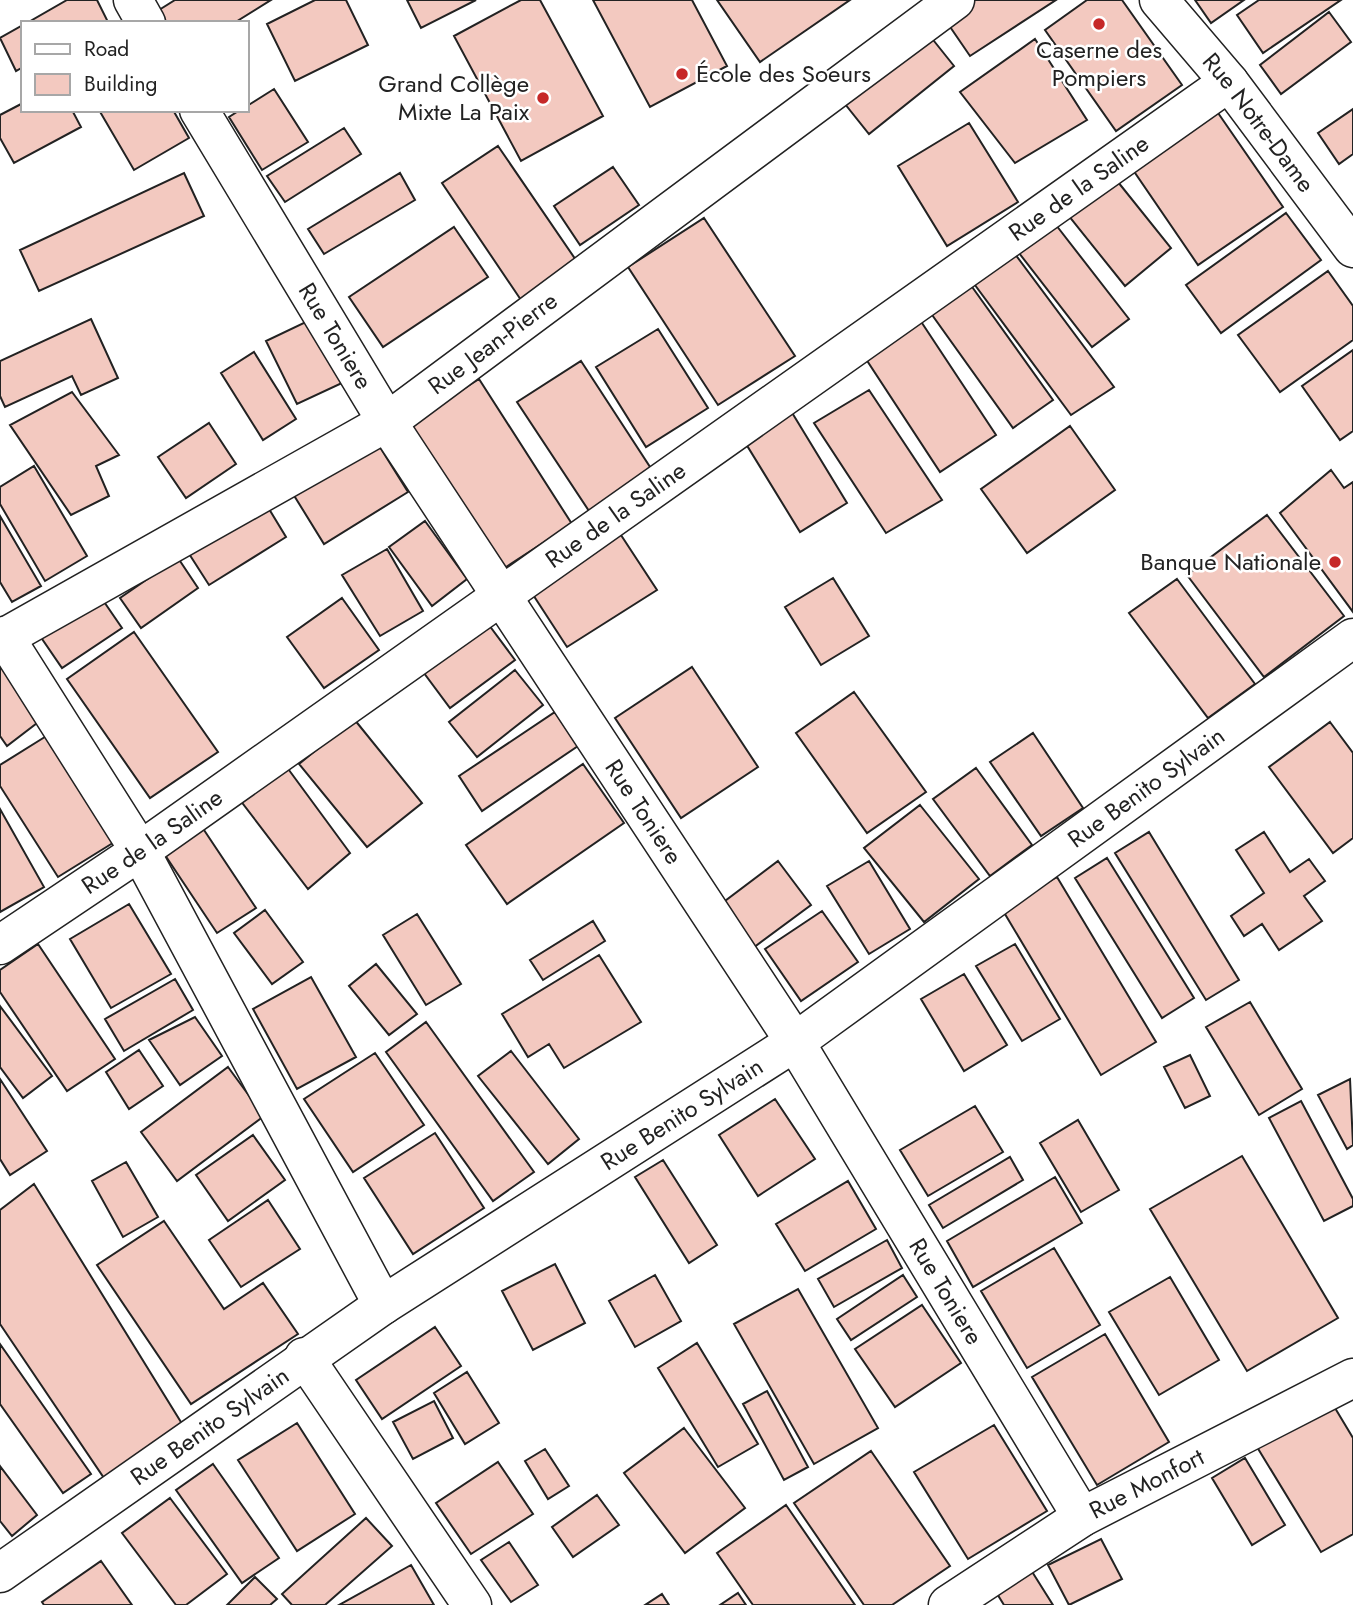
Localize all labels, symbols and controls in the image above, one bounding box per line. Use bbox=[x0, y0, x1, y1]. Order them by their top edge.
marker: Caserne des Pompiers bbox=[1091, 16, 1107, 32]
legend bbox=[21, 21, 248, 112]
place label: Caserne des Pompiers bbox=[1036, 32, 1162, 95]
text: Road bbox=[84, 34, 129, 64]
street label: Rue Notre-Dame bbox=[1194, 45, 1324, 199]
place label: École des Soeurs bbox=[696, 56, 871, 91]
place label: Grand Collège Mixte La Paix bbox=[378, 66, 530, 129]
marker: École des Soeurs bbox=[674, 66, 690, 82]
text: Building bbox=[84, 69, 157, 99]
marker: Grand Collège Mixte La Paix bbox=[535, 90, 551, 106]
street label: Rue de la Saline bbox=[1001, 126, 1156, 249]
street label: Rue Toniere bbox=[290, 276, 381, 396]
street label: Rue Jean-Pierre bbox=[421, 283, 564, 403]
street label: Rue de la Saline bbox=[538, 453, 693, 576]
place label: Banque Nationale bbox=[1140, 544, 1321, 579]
marker: Banque Nationale bbox=[1327, 554, 1343, 570]
street label: Rue Benito Sylvain bbox=[1060, 718, 1232, 856]
street label: Rue Toniere bbox=[597, 752, 691, 871]
street label: Rue de la Saline bbox=[74, 780, 230, 902]
street label: Rue Benito Sylvain bbox=[594, 1049, 770, 1179]
street label: Rue Toniere bbox=[900, 1231, 992, 1351]
street label: Rue Benito Sylvain bbox=[123, 1358, 296, 1494]
street label: Rue Monfort bbox=[1083, 1439, 1210, 1527]

